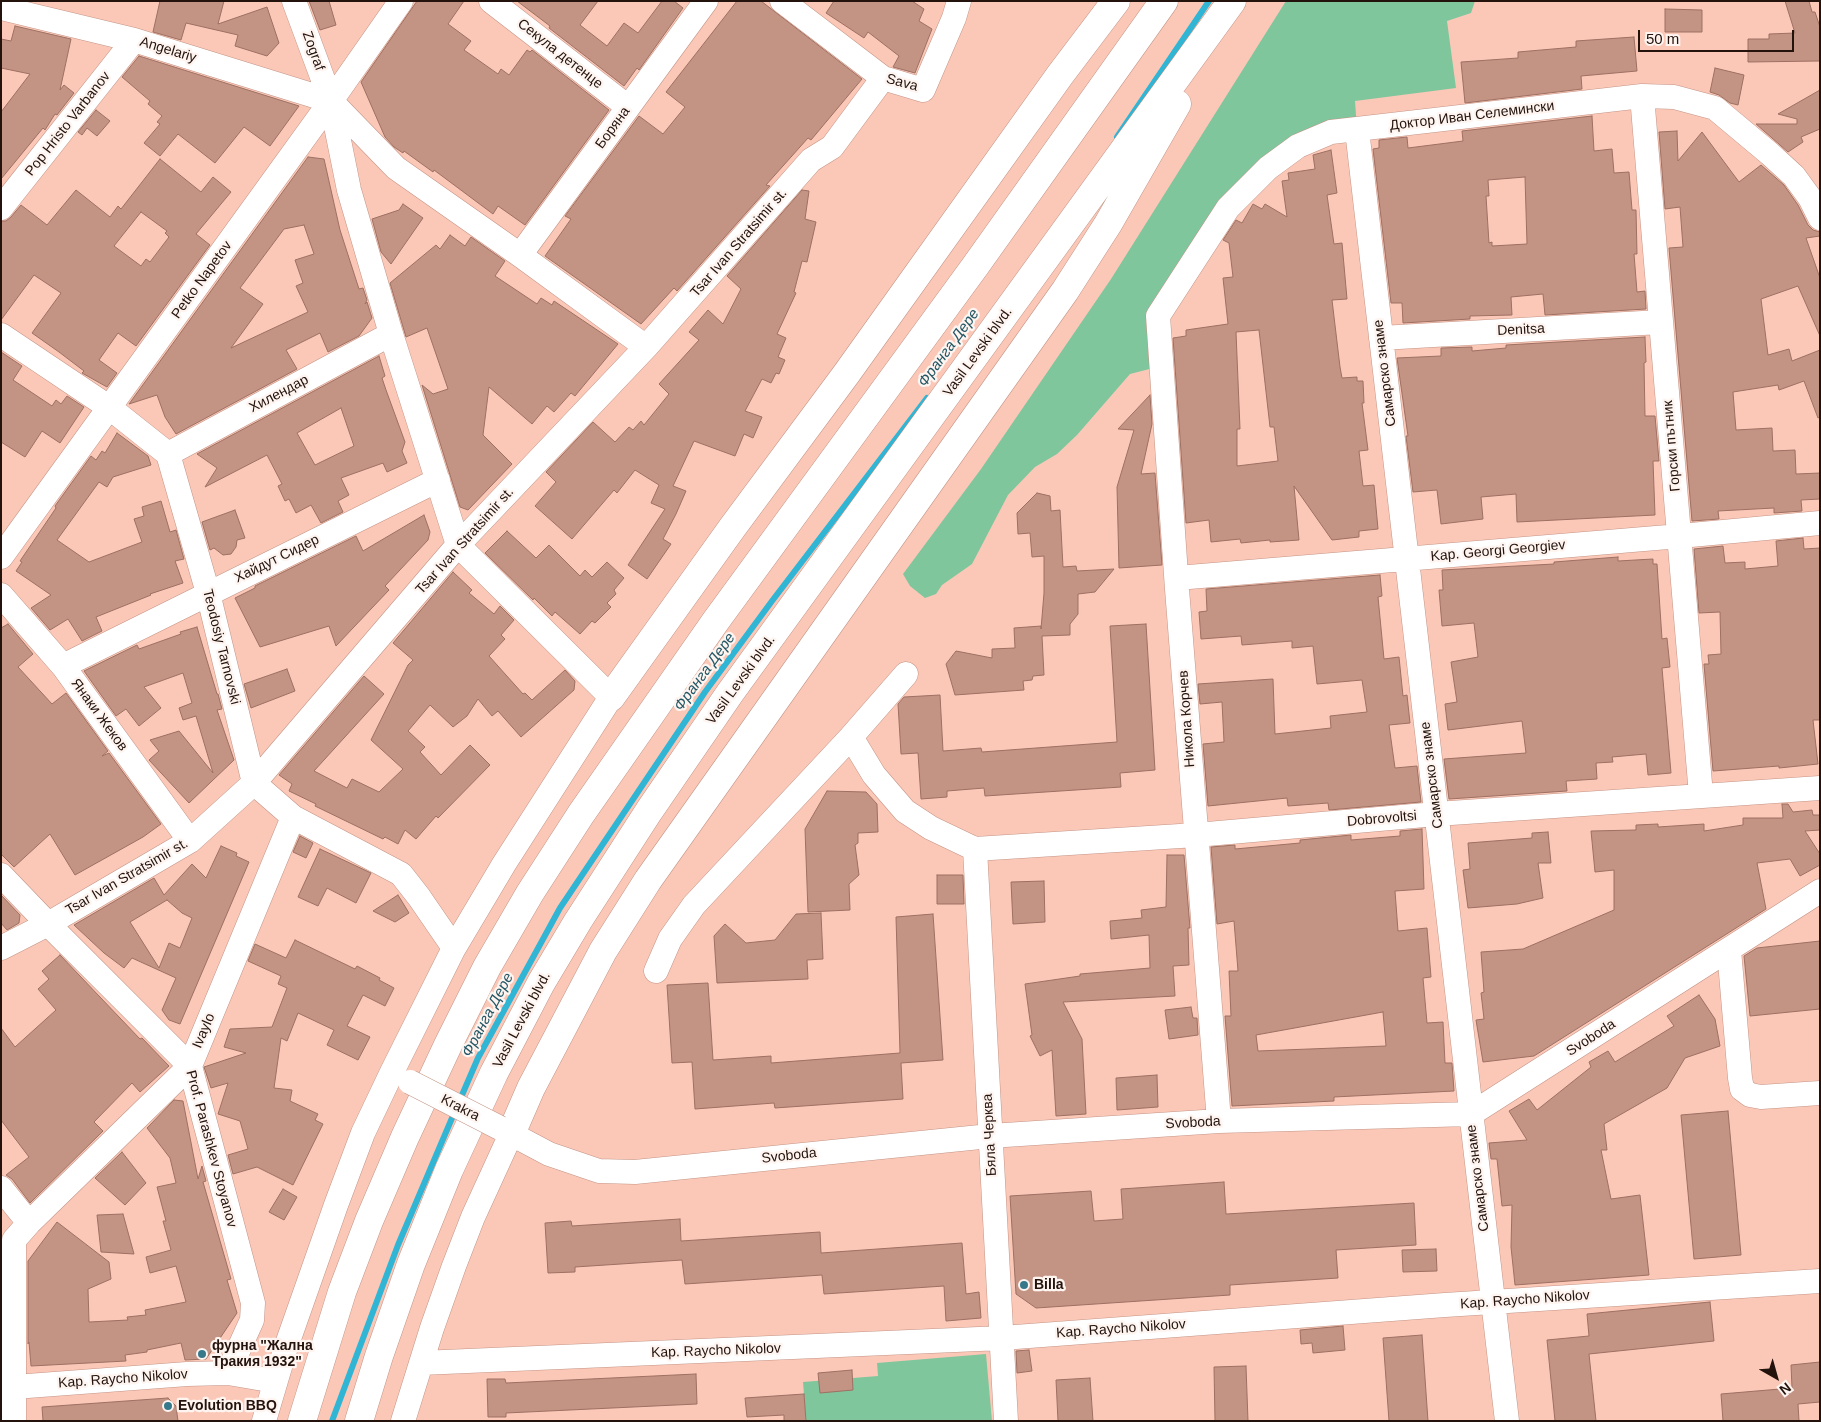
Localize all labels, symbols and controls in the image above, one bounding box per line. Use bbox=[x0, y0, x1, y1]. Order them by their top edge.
street label: Секула детенце bbox=[514, 15, 606, 93]
scale bar bbox=[1641, 20, 1797, 52]
street label: Zograf bbox=[298, 29, 328, 73]
text: 50 m bbox=[1646, 30, 1679, 47]
street label: Angelariy bbox=[138, 33, 198, 67]
street label: Pop Hristo Varbanov bbox=[22, 68, 114, 180]
street label: Sava bbox=[884, 71, 920, 95]
street label: Доктор Иван Селемински bbox=[1389, 98, 1555, 134]
street label: Боряна bbox=[592, 104, 634, 152]
street label: Tsar Ivan Stratsimir st. bbox=[687, 185, 791, 301]
street label: Petko Napetov bbox=[168, 238, 236, 322]
street label: Vasil Levski blvd. bbox=[940, 304, 1016, 400]
water label: Франга Дере bbox=[915, 305, 983, 391]
street label: Самарско знаме bbox=[1370, 319, 1400, 427]
street label: Denitsa bbox=[1497, 320, 1545, 340]
street label: Хилендар bbox=[247, 371, 311, 417]
street label: Горски пътник bbox=[1660, 400, 1684, 492]
street label: Tsar Ivan Stratsimir st. bbox=[412, 484, 518, 598]
street label: Хайдут Сидер bbox=[232, 531, 322, 587]
street label: Kap. Georgi Georgiev bbox=[1430, 537, 1566, 565]
street label: Teodosiy Tarnovski bbox=[199, 588, 243, 706]
water label: Франга Дере bbox=[671, 629, 739, 715]
street label: Vasil Levski blvd. bbox=[703, 632, 779, 728]
street label: Никола Корчев bbox=[1175, 670, 1199, 768]
street label: Янаки Жеков bbox=[67, 675, 131, 755]
street label: Самарско знаме bbox=[1417, 721, 1447, 829]
street label: Dobrovoltsi bbox=[1346, 808, 1418, 830]
street label: Tsar Ivan Stratsimir st. bbox=[63, 835, 191, 919]
street label: Vasil Levski blvd. bbox=[490, 969, 554, 1071]
water label: Франга Дере bbox=[458, 970, 518, 1060]
street label: Ivaylo bbox=[189, 1011, 219, 1051]
street label: Svoboda bbox=[1563, 1016, 1619, 1060]
street label: Prof. Parashkev Stoyanov bbox=[182, 1069, 240, 1229]
street label: Krakra bbox=[438, 1091, 482, 1125]
street label: Бяла Черква bbox=[979, 1093, 1001, 1177]
street label: Svoboda bbox=[1165, 1113, 1221, 1133]
street label: Самарско знаме bbox=[1463, 1124, 1493, 1232]
street label: Svoboda bbox=[761, 1145, 817, 1167]
place label: Billa bbox=[1034, 1277, 1064, 1293]
marker: Billa bbox=[1018, 1279, 1030, 1291]
street label: Kap. Raycho Nikolov bbox=[1460, 1287, 1590, 1313]
street label: Kap. Raycho Nikolov bbox=[1056, 1316, 1186, 1342]
place label: фурна "Жална Тракия 1932" bbox=[212, 1338, 313, 1370]
street label: Kap. Raycho Nikolov bbox=[651, 1340, 781, 1362]
marker: фурна "Жална Тракия 1932" bbox=[196, 1348, 208, 1360]
north arrow bbox=[1751, 1352, 1801, 1402]
street label: Kap. Raycho Nikolov bbox=[58, 1366, 188, 1392]
text: N bbox=[1776, 1379, 1794, 1398]
place label: Evolution BBQ bbox=[178, 1398, 277, 1414]
marker: Evolution BBQ bbox=[162, 1400, 174, 1412]

